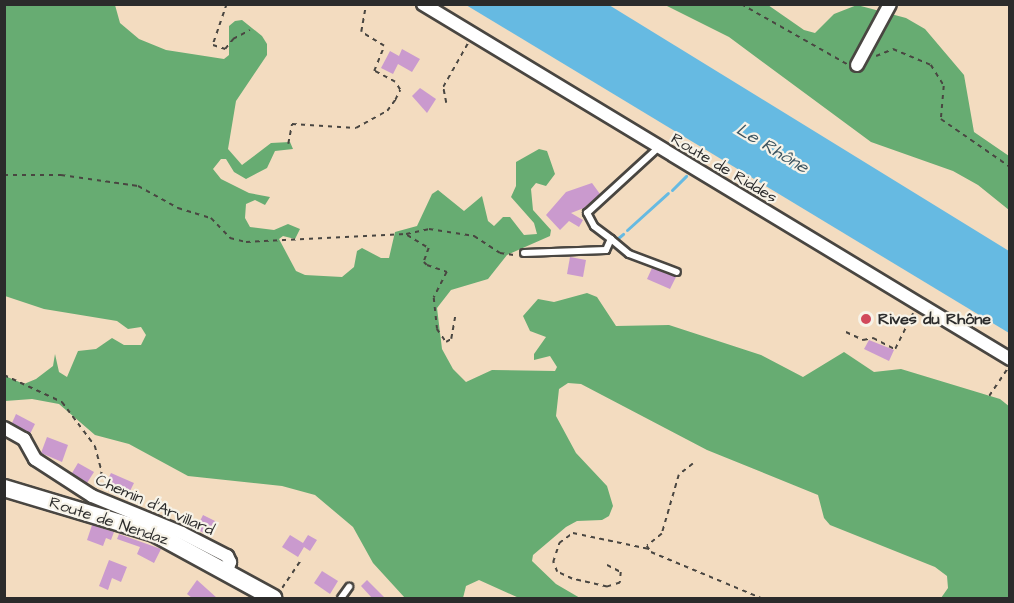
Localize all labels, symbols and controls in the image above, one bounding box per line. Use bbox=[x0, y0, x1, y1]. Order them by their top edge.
water label: Le Rhône bbox=[732, 119, 812, 179]
street label: Route de Riddes bbox=[668, 129, 780, 207]
place label: Rives du Rhône bbox=[878, 309, 991, 329]
marker: Rives du Rhône bbox=[859, 312, 873, 326]
street label: Chemin d'Arvillard bbox=[93, 470, 217, 540]
street label: Route de Nendaz bbox=[47, 493, 171, 549]

